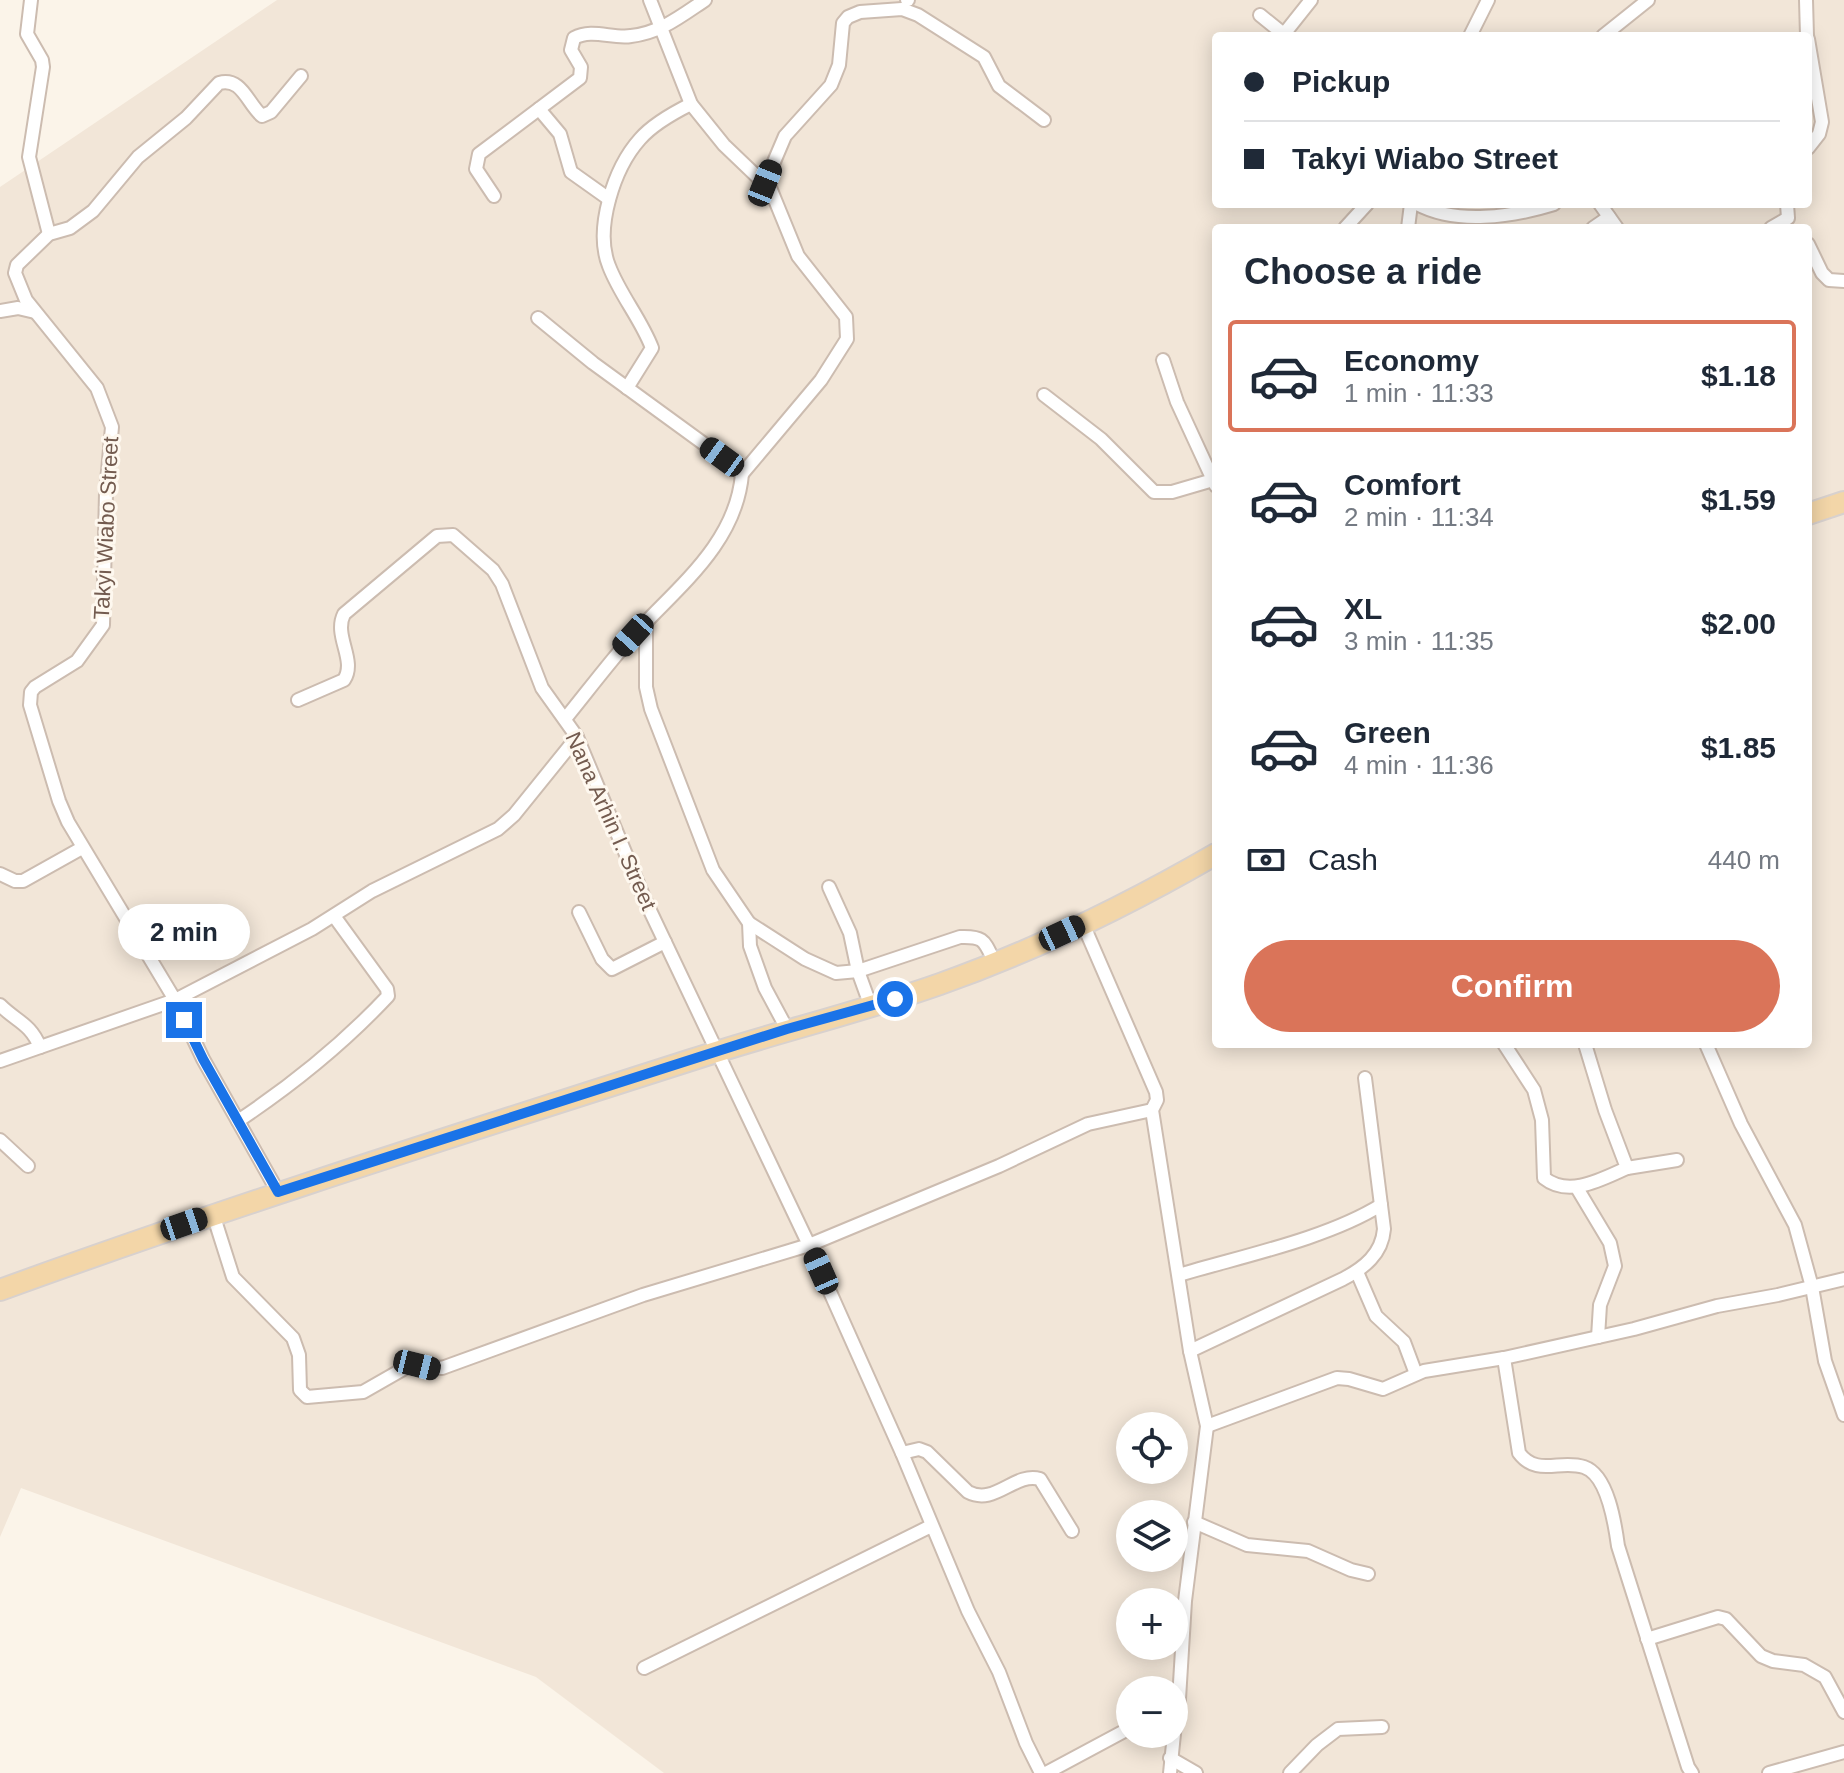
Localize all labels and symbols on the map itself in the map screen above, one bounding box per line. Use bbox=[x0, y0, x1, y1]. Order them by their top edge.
car bbox=[745, 156, 785, 210]
car bbox=[696, 433, 748, 481]
street label: Takyi Wiabo Street bbox=[89, 436, 123, 620]
car bbox=[608, 609, 658, 661]
street label: Nana Arhin I. Street bbox=[561, 728, 661, 914]
callout: 2 min bbox=[118, 904, 250, 960]
car bbox=[1035, 912, 1089, 954]
route start bbox=[877, 981, 913, 1017]
route end bbox=[166, 1002, 202, 1038]
car bbox=[157, 1205, 211, 1243]
car bbox=[800, 1244, 842, 1298]
car bbox=[391, 1348, 443, 1382]

